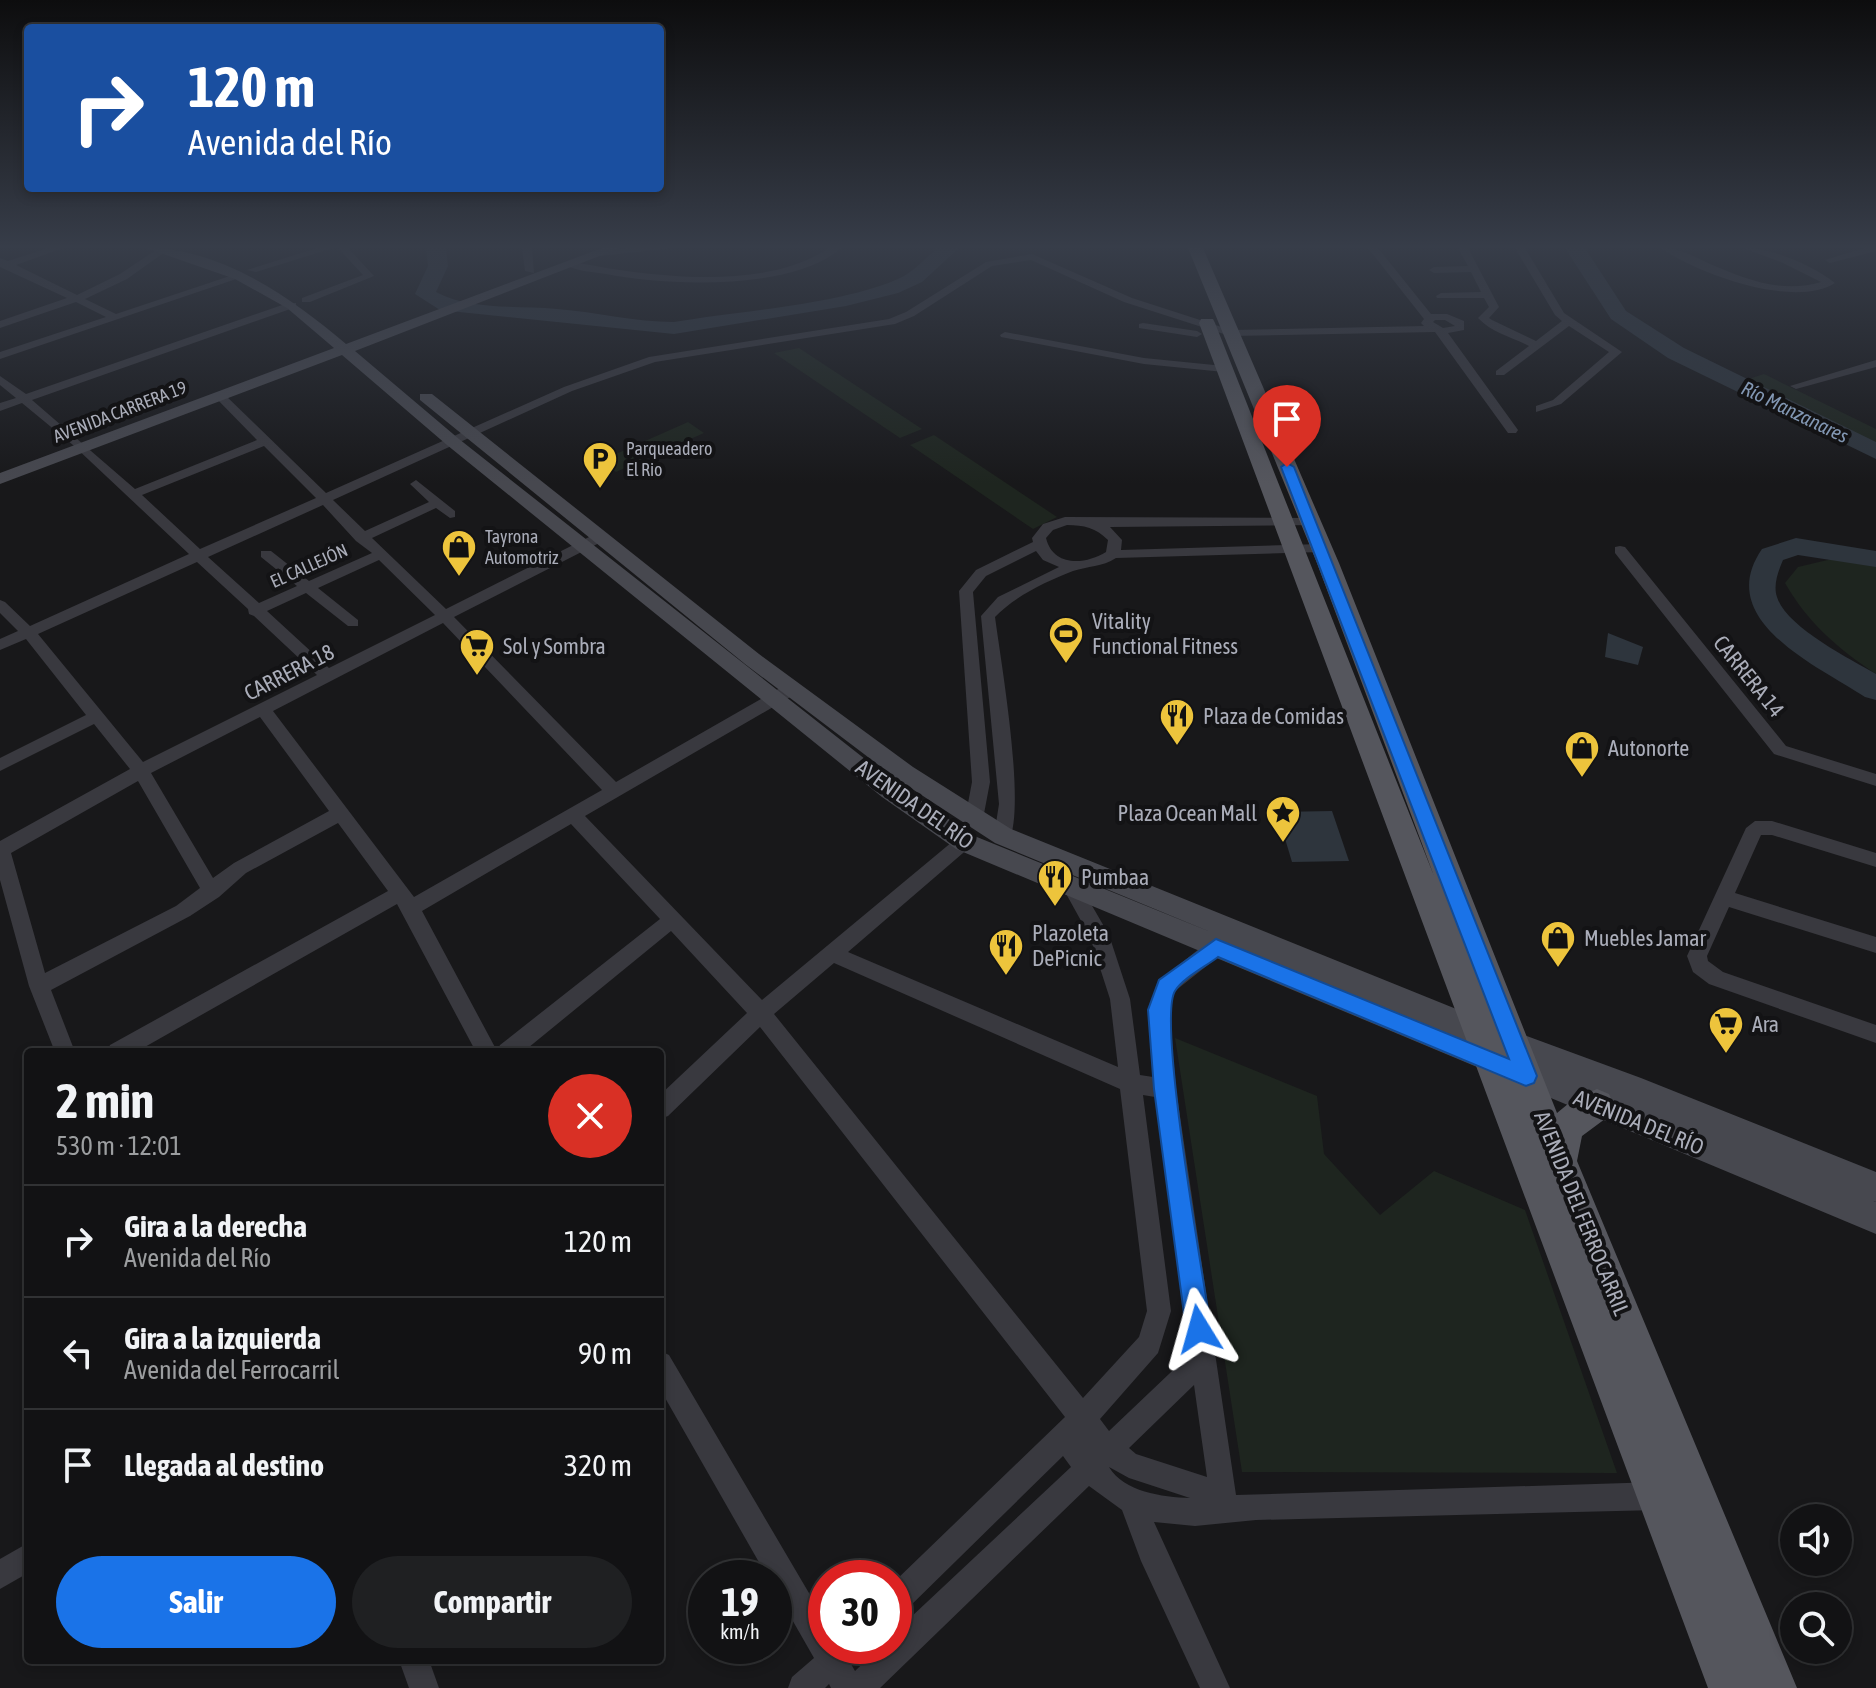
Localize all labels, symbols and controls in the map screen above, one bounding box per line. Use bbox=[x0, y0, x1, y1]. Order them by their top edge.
text: 120 m bbox=[188, 55, 315, 119]
icon: right bbox=[56, 56, 160, 160]
text: Avenida del Río bbox=[188, 121, 392, 163]
street label: AVENIDA CARRERA 19 bbox=[50, 376, 190, 447]
water label: Río Manzanares bbox=[1738, 376, 1852, 447]
pin bbox=[1253, 385, 1321, 467]
icon: arrive bbox=[1265, 397, 1309, 441]
place label: Parqueadero El Rio bbox=[626, 438, 712, 480]
parking icon: Parqueadero El Rio bbox=[581, 440, 619, 490]
place label: Tayrona Automotriz bbox=[485, 526, 559, 568]
shop icon: Tayrona Automotriz bbox=[440, 528, 478, 578]
street label: EL CALLEJÓN bbox=[267, 539, 351, 592]
place label: Vitality Functional Fitness bbox=[1092, 608, 1238, 659]
sports icon: Vitality Functional Fitness bbox=[1047, 615, 1085, 665]
supermarket icon: Sol y Sombra bbox=[458, 627, 496, 677]
street label: CARRERA 14 bbox=[1708, 630, 1790, 722]
place label: Sol y Sombra bbox=[503, 633, 606, 659]
street label: CARRERA 18 bbox=[240, 638, 338, 706]
restaurant icon: Plaza de Comidas bbox=[1158, 697, 1196, 747]
place label: Plaza de Comidas bbox=[1203, 703, 1344, 729]
shop icon: Autonorte bbox=[1563, 729, 1601, 779]
place label: Autonorte bbox=[1608, 735, 1689, 761]
street label: AVENIDA DEL RÍO bbox=[851, 754, 979, 854]
place icon: Plaza Ocean Mall bbox=[1264, 794, 1302, 844]
place label: Plaza Ocean Mall bbox=[1117, 800, 1257, 826]
restaurant icon: Pumbaa bbox=[1036, 858, 1074, 908]
place label: Pumbaa bbox=[1081, 864, 1149, 890]
shop icon: Muebles Jamar bbox=[1539, 919, 1577, 969]
place label: Plazoleta DePicnic bbox=[1032, 920, 1109, 971]
place label: Muebles Jamar bbox=[1584, 925, 1707, 951]
restaurant icon: Plazoleta DePicnic bbox=[987, 927, 1025, 977]
supermarket icon: Ara bbox=[1707, 1005, 1745, 1055]
place label: Ara bbox=[1752, 1011, 1779, 1037]
text: 2 min bbox=[56, 1073, 154, 1128]
button: close bbox=[548, 1074, 632, 1158]
street label: AVENIDA DEL RÍO bbox=[1570, 1084, 1708, 1160]
street label: AVENIDA DEL FERROCARRIL bbox=[1529, 1107, 1635, 1319]
text: 530 m · 12:01 bbox=[56, 1131, 182, 1161]
text: Gira a la derecha bbox=[124, 1209, 307, 1243]
icon: right bbox=[56, 1219, 100, 1263]
text: 120 m bbox=[564, 1224, 632, 1258]
text: Avenida del Río bbox=[124, 1243, 271, 1273]
position arrow bbox=[1157, 1287, 1241, 1371]
text: Gira a la izquierda bbox=[124, 1321, 321, 1355]
icon: left bbox=[56, 1331, 100, 1375]
text: 90 m bbox=[578, 1336, 632, 1370]
text: Avenida del Ferrocarril bbox=[124, 1355, 339, 1385]
icon: arrive bbox=[56, 1443, 100, 1487]
text: Llegada al destino bbox=[124, 1448, 324, 1482]
text: 320 m bbox=[564, 1448, 632, 1482]
map controls bbox=[1780, 1504, 1852, 1664]
button: sound bbox=[1780, 1504, 1852, 1576]
button: Salir bbox=[56, 1556, 336, 1648]
button: Compartir bbox=[352, 1556, 632, 1648]
speed limit sign: 30 bbox=[808, 1560, 912, 1664]
text: 19 bbox=[721, 1579, 759, 1624]
button: search bbox=[1780, 1592, 1852, 1664]
text: km/h bbox=[720, 1620, 760, 1643]

